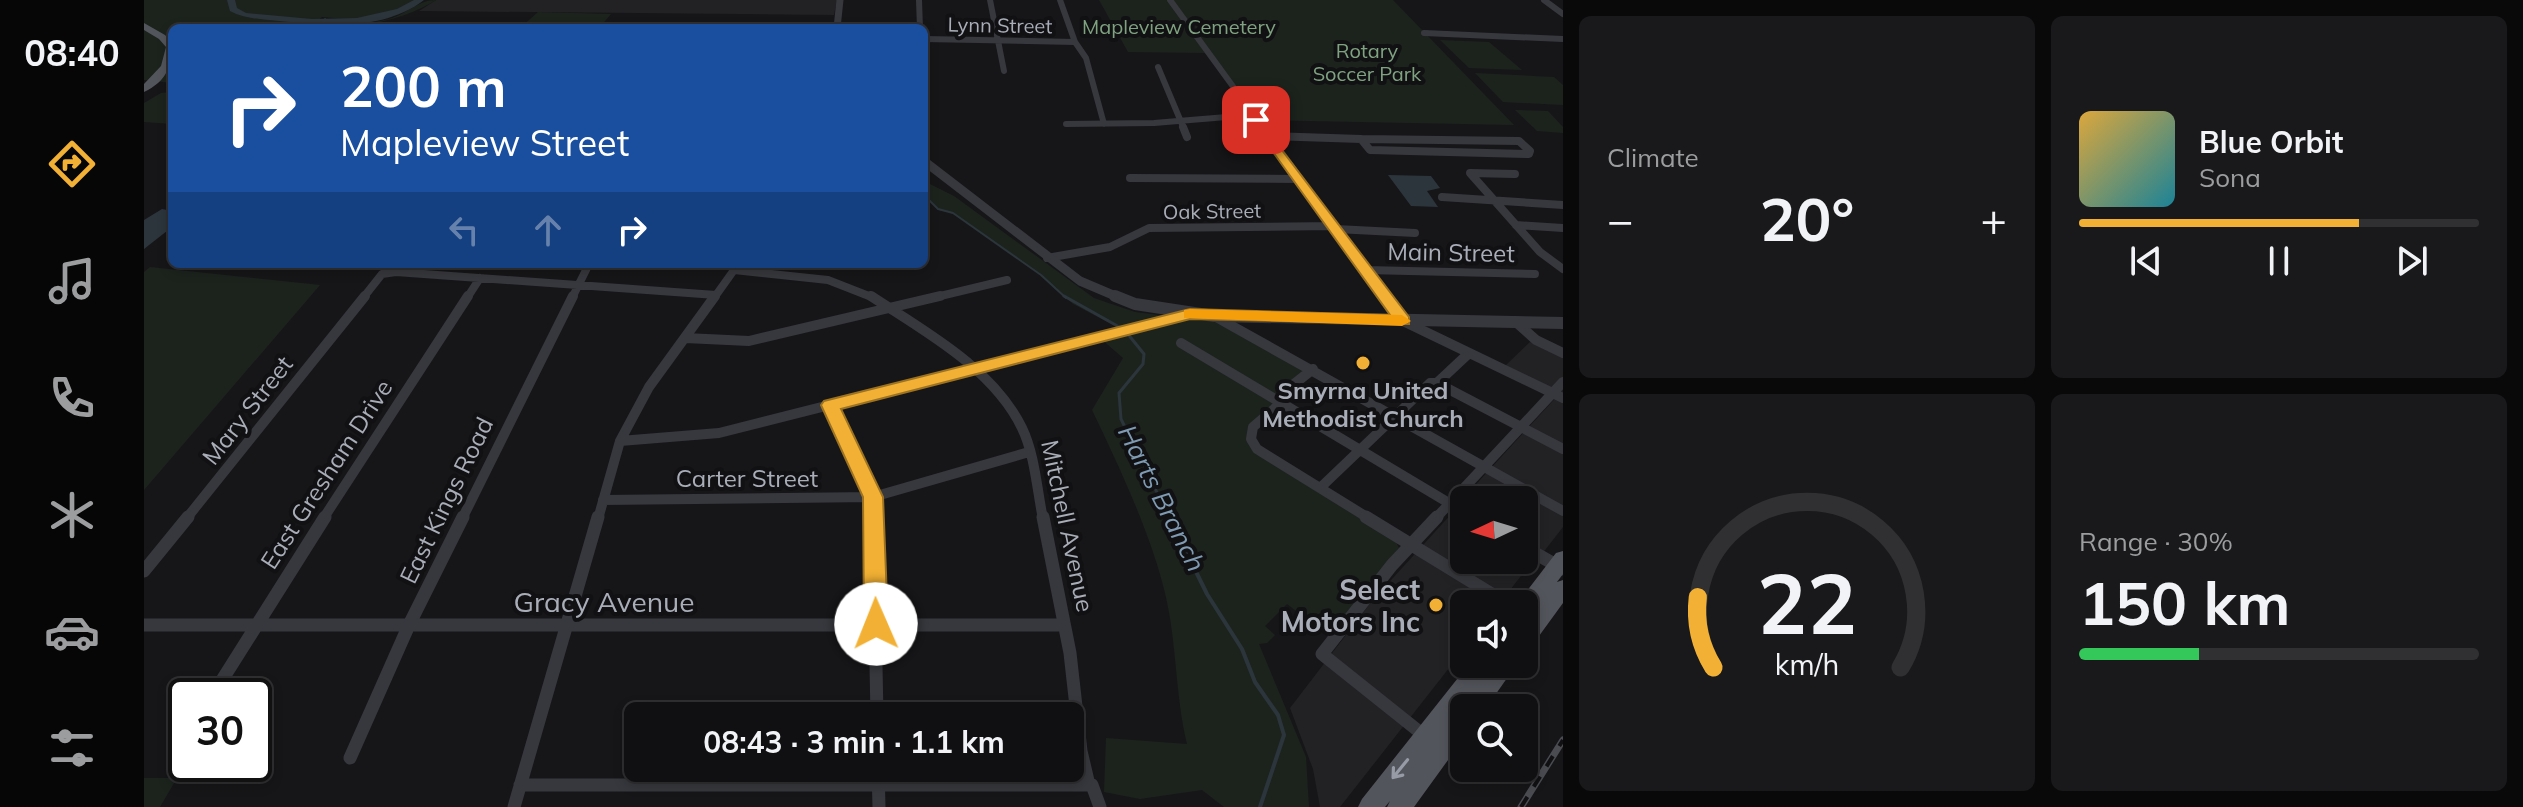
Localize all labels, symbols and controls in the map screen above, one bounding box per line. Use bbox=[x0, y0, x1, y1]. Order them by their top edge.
street label: Lynn Street bbox=[947, 12, 1053, 38]
park label: Mapleview Cemetery bbox=[1082, 14, 1276, 39]
text: 08:40 bbox=[24, 30, 120, 75]
park label: Rotary Soccer Park bbox=[1313, 38, 1422, 86]
text: 200 m bbox=[340, 51, 507, 121]
icon: right bbox=[208, 56, 312, 160]
pin bbox=[1222, 86, 1290, 154]
icon: arrive bbox=[1234, 98, 1278, 142]
text: Mapleview Street bbox=[340, 120, 629, 165]
text: Blue Orbit bbox=[2199, 123, 2343, 161]
icon: directions bbox=[44, 136, 100, 192]
text: Climate bbox=[1607, 141, 1699, 174]
text: Sona bbox=[2199, 161, 2261, 194]
text: 20° bbox=[1760, 181, 1854, 256]
text: − bbox=[1607, 192, 1633, 247]
text: + bbox=[1981, 192, 2007, 247]
street label: Oak Street bbox=[1163, 198, 1261, 224]
icon: left bbox=[442, 208, 486, 252]
icon: ahead bbox=[526, 208, 570, 252]
icon: right bbox=[610, 208, 654, 252]
street label: Main Street bbox=[1387, 236, 1515, 268]
icon: previous bbox=[2124, 239, 2168, 283]
icon: pause bbox=[2257, 239, 2301, 283]
icon: next bbox=[2390, 239, 2434, 283]
icon: music bbox=[44, 253, 100, 309]
street label: Mary Street bbox=[195, 350, 299, 470]
marker: Smyrna United Methodist Church bbox=[1354, 354, 1372, 372]
icon: phone bbox=[44, 370, 100, 426]
street label: East Gresham Drive bbox=[254, 374, 398, 574]
place label: Smyrna United Methodist Church bbox=[1262, 375, 1464, 433]
street label: East Kings Road bbox=[393, 412, 499, 588]
water label: Harts Branch bbox=[1111, 419, 1213, 577]
street label: Mitchell Avenue bbox=[1035, 437, 1101, 615]
street label: Carter Street bbox=[676, 463, 818, 493]
north arrow bbox=[1450, 486, 1538, 574]
map controls bbox=[1450, 486, 1538, 782]
icon: climate bbox=[44, 487, 100, 543]
text: Range · 30% bbox=[2079, 525, 2233, 558]
text: 22 bbox=[1757, 550, 1857, 655]
text: 150 km bbox=[2079, 565, 2291, 640]
place label: Select Motors Inc bbox=[1281, 572, 1420, 639]
position arrow bbox=[834, 582, 918, 666]
street label: Gracy Avenue bbox=[514, 584, 694, 619]
button: sound bbox=[1450, 590, 1538, 678]
marker: Select Motors Inc bbox=[1427, 596, 1445, 614]
icon: car bbox=[44, 604, 100, 660]
text: km/h bbox=[1775, 646, 1839, 682]
speed limit sign: 30 bbox=[168, 678, 272, 782]
button: search bbox=[1450, 694, 1538, 782]
icon: filters bbox=[44, 720, 100, 776]
text: 08:43 · 3 min · 1.1 km bbox=[703, 723, 1005, 761]
one-way arrow bbox=[1391, 759, 1409, 780]

